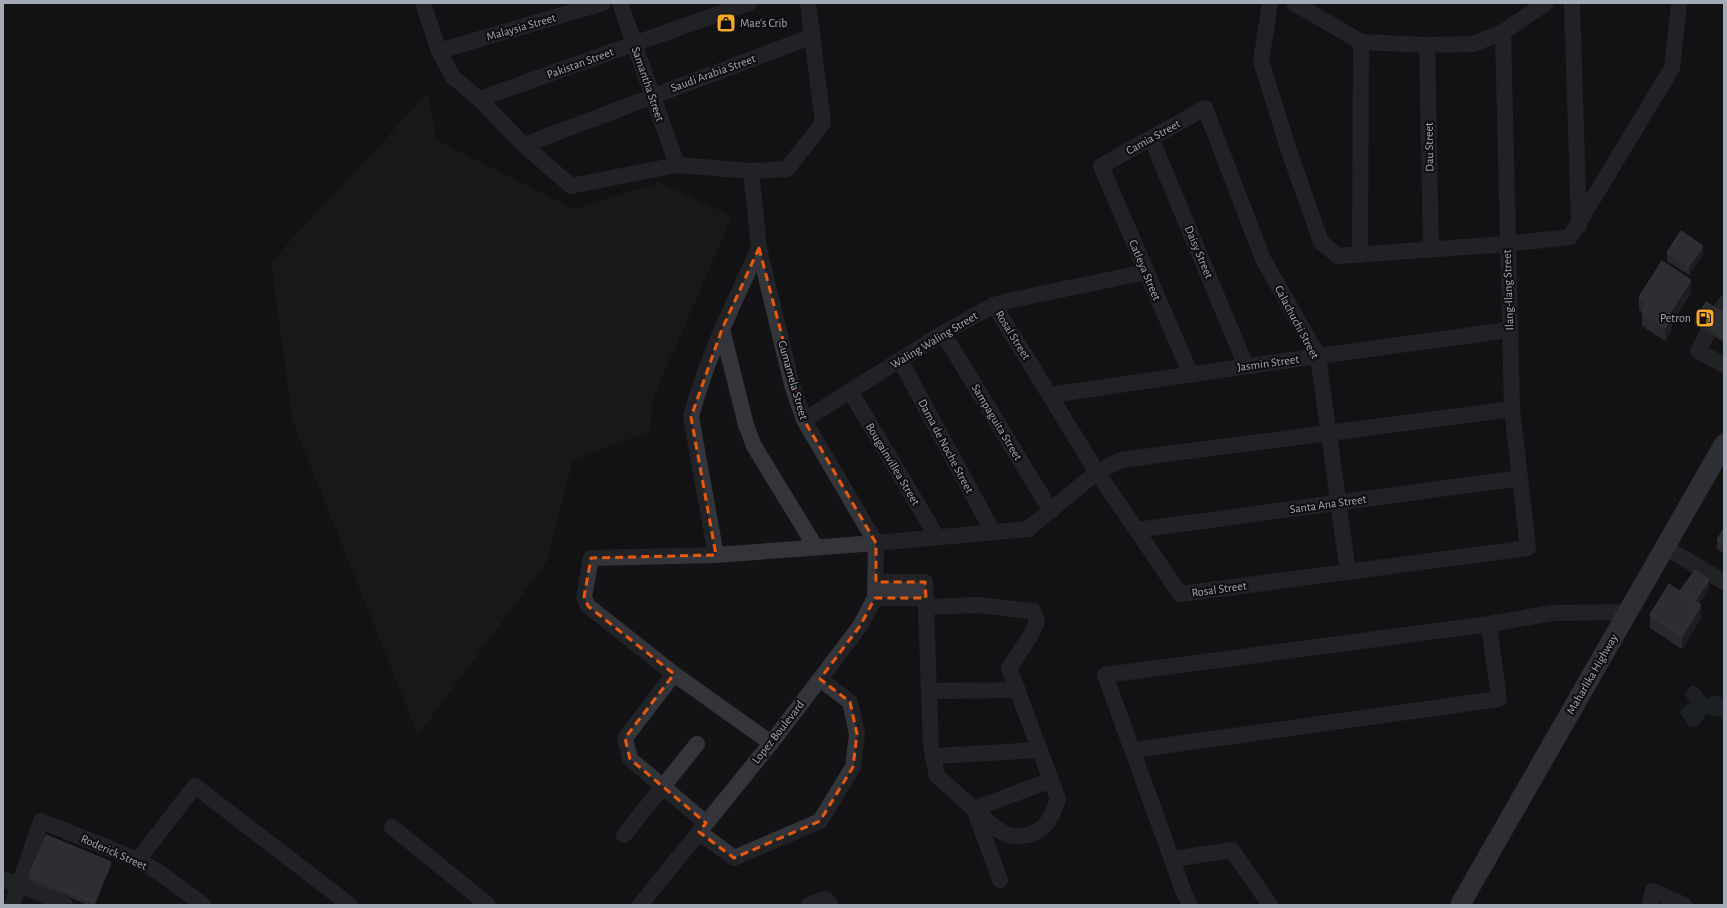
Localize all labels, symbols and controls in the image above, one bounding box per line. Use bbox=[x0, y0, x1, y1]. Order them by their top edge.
street label: Malaysia Street bbox=[485, 11, 557, 44]
shop icon: Mae's Crib bbox=[715, 12, 737, 34]
place label: Mae's Crib bbox=[740, 17, 787, 29]
street label: Pakistan Street bbox=[545, 45, 615, 81]
street label: Samantha Street bbox=[630, 45, 666, 123]
street label: Saudi Arabia Street bbox=[669, 52, 757, 94]
street label: Camia Street bbox=[1124, 117, 1182, 157]
street label: Dau Street bbox=[1423, 122, 1435, 172]
street label: Daisy Street bbox=[1182, 224, 1216, 281]
street label: Catleya Street bbox=[1126, 238, 1163, 303]
street label: Ilang-Ilang Street bbox=[1501, 249, 1515, 331]
street label: Calachuchi Street bbox=[1273, 283, 1321, 361]
fuel station icon: Petron bbox=[1694, 307, 1716, 329]
street label: Rosal Street bbox=[993, 308, 1033, 362]
street label: Waling Waling Street bbox=[888, 309, 980, 371]
place label: Petron bbox=[1660, 312, 1691, 324]
street label: Gumamela Street bbox=[776, 339, 810, 421]
street label: Jasmin Street bbox=[1236, 353, 1300, 373]
street label: Sampaguita Street bbox=[970, 382, 1025, 462]
street label: Dama de Noche Street bbox=[916, 397, 976, 495]
street label: Bougainvillea Street bbox=[864, 421, 922, 507]
street label: Santa Ana Street bbox=[1289, 493, 1367, 515]
street label: Rosal Street bbox=[1191, 579, 1247, 599]
street label: Maharlika Highway bbox=[1564, 632, 1621, 717]
street label: Lopez Boulevard bbox=[750, 698, 806, 766]
street label: Roderick Street bbox=[79, 832, 149, 872]

